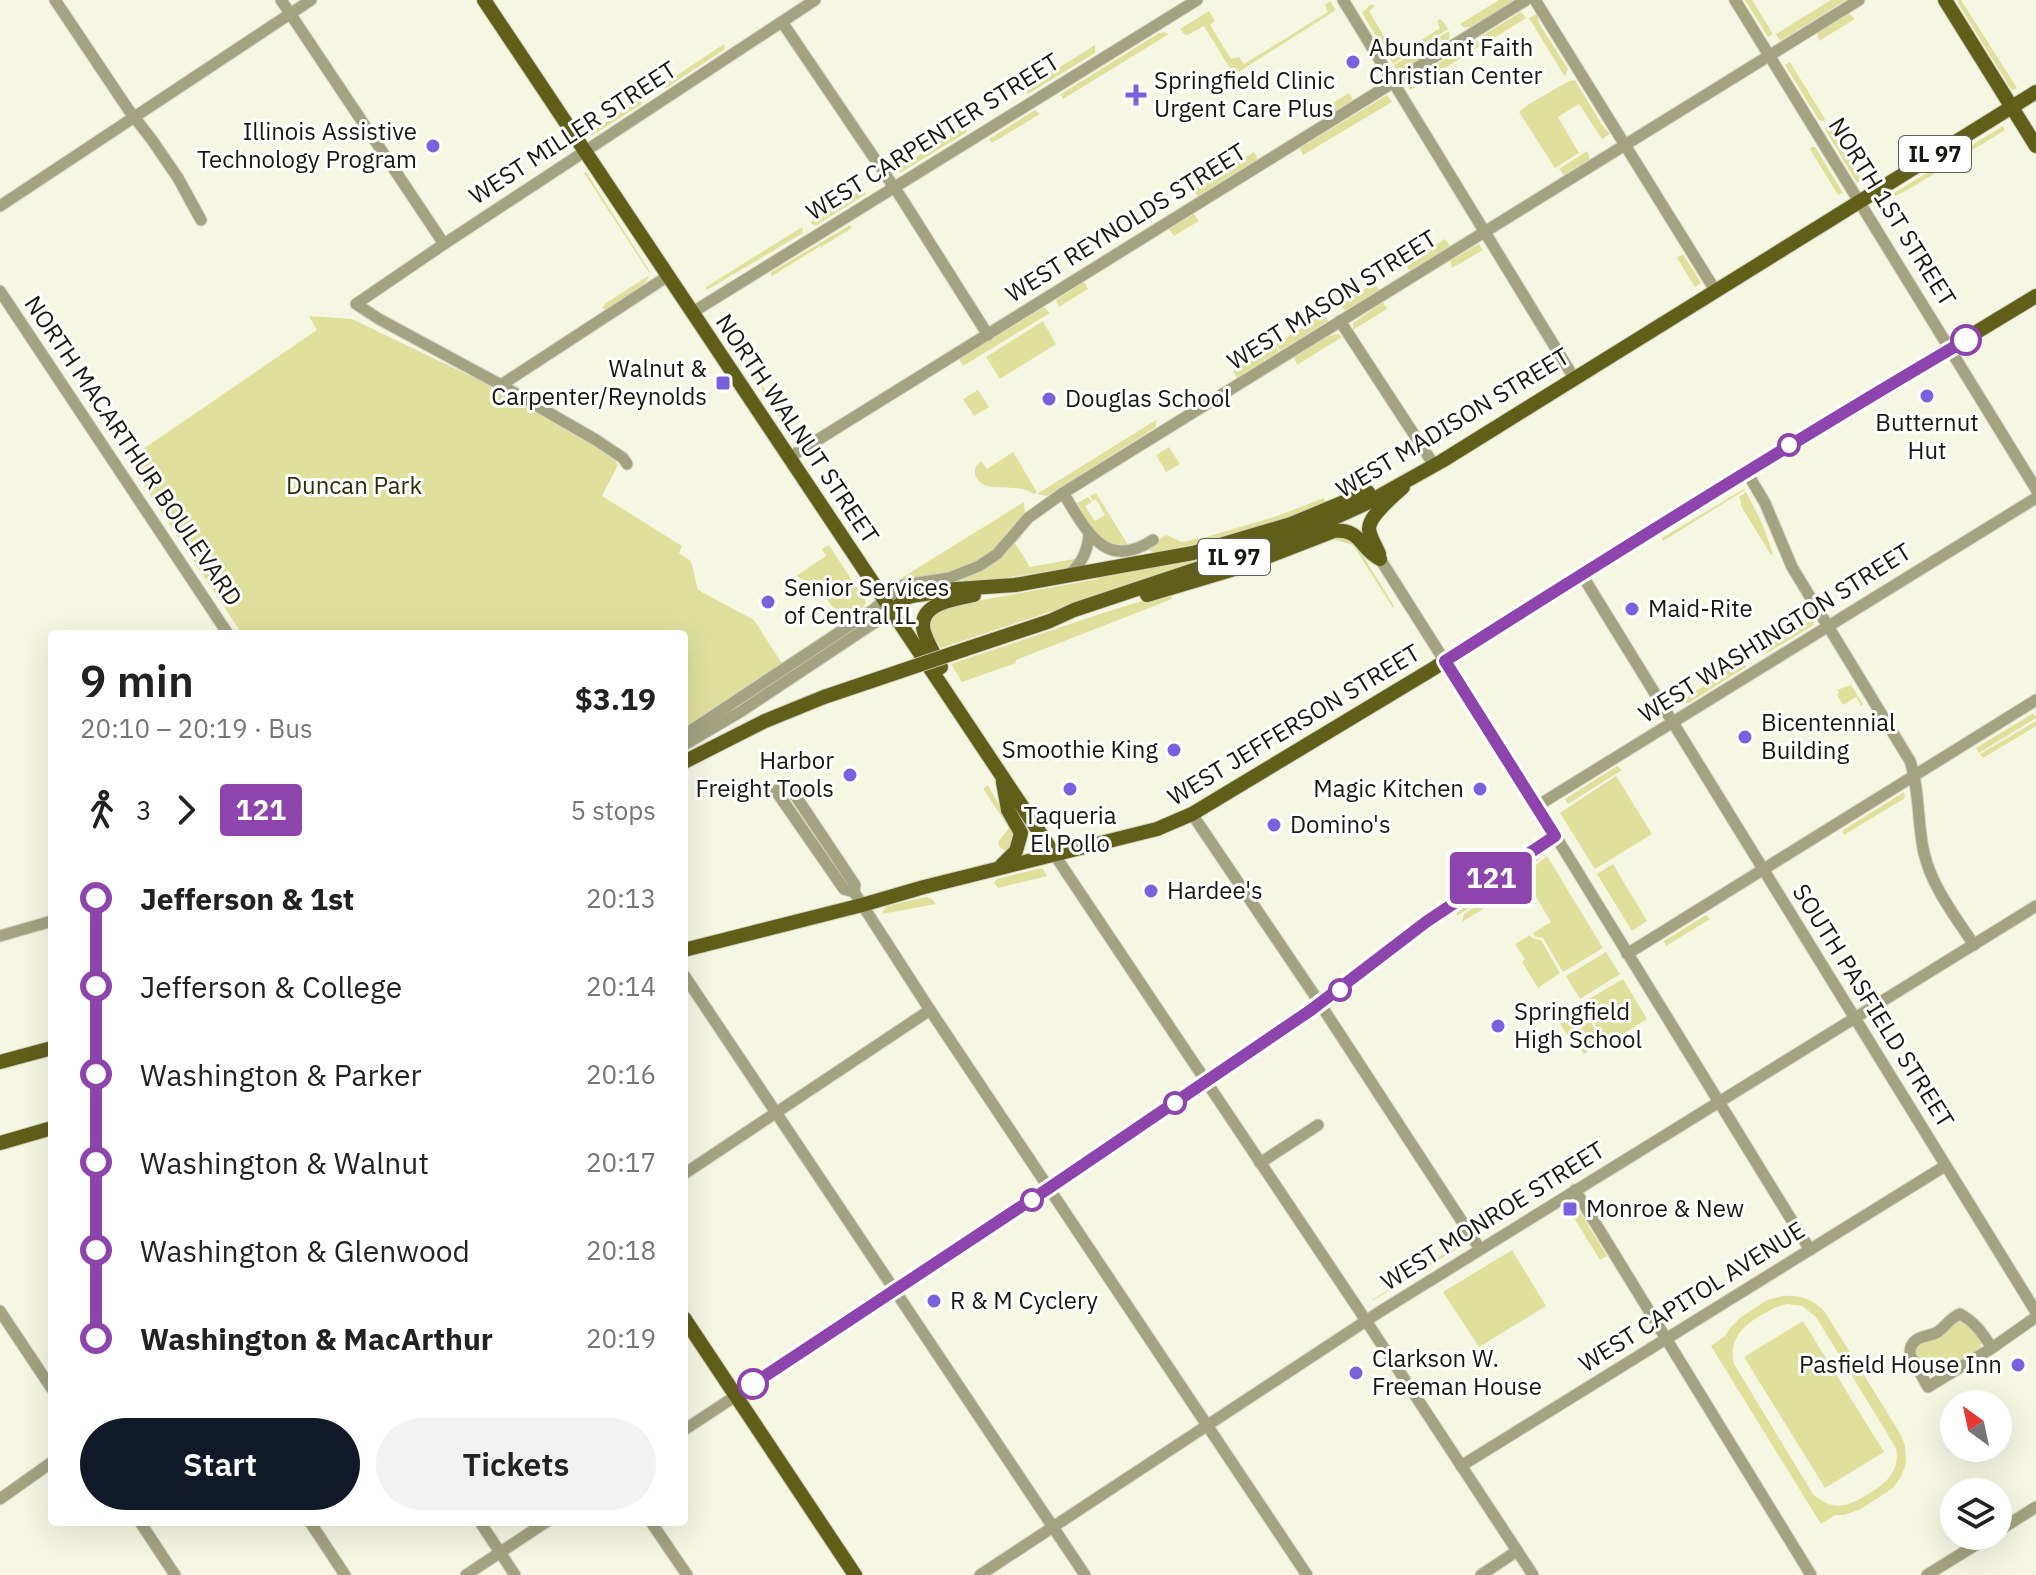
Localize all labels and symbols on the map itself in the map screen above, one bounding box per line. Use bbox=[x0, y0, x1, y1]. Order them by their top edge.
place label: Abundant Faith Christian Center bbox=[1369, 31, 1543, 91]
street label: WEST CARPENTER STREET bbox=[800, 45, 1065, 227]
street label: WEST MILLER STREET bbox=[463, 53, 682, 211]
marker: Abundant Faith Christian Center bbox=[1344, 53, 1362, 71]
place label: Springfield Clinic Urgent Care Plus bbox=[1154, 64, 1335, 124]
marker: Springfield Clinic Urgent Care Plus bbox=[1125, 84, 1147, 106]
street label: NORTH 1ST STREET bbox=[1822, 111, 1964, 312]
place label: Illinois Assistive Technology Program bbox=[197, 115, 417, 175]
street label: WEST REYNOLDS STREET bbox=[999, 135, 1252, 309]
road number: IL 97 bbox=[1899, 136, 1971, 172]
marker: Illinois Assistive Technology Program bbox=[424, 137, 442, 155]
street label: WEST MASON STREET bbox=[1221, 222, 1442, 377]
street label: NORTH MACARTHUR BOULEVARD bbox=[18, 289, 250, 612]
street label: NORTH WALNUT STREET bbox=[709, 307, 887, 550]
unlabelled marker bbox=[1951, 325, 1981, 355]
street label: WEST MADISON STREET bbox=[1330, 340, 1575, 505]
place label: Walnut & Carpenter/Reynolds bbox=[491, 352, 707, 412]
marker: Walnut & Carpenter/Reynolds bbox=[714, 374, 732, 392]
place label: Douglas School bbox=[1065, 382, 1231, 414]
marker: Butternut Hut bbox=[1918, 387, 1936, 405]
marker: Douglas School bbox=[1040, 390, 1058, 408]
place label: Butternut Hut bbox=[1875, 406, 1979, 466]
unlabelled marker bbox=[1778, 434, 1800, 456]
park label: Duncan Park bbox=[286, 469, 422, 501]
street label: WEST WASHINGTON STREET bbox=[1632, 535, 1917, 729]
road number: IL 97 bbox=[1198, 539, 1270, 575]
place label: Senior Services of Central IL bbox=[784, 571, 949, 631]
place label: Maid-Rite bbox=[1648, 592, 1753, 624]
marker: Senior Services of Central IL bbox=[759, 593, 777, 611]
marker: Maid-Rite bbox=[1623, 600, 1641, 618]
street label: WEST JEFFERSON STREET bbox=[1161, 636, 1426, 812]
place label: Bicentennial Building bbox=[1761, 706, 1896, 766]
marker: Bicentennial Building bbox=[1736, 728, 1754, 746]
place label: Smoothie King bbox=[1002, 733, 1158, 765]
marker: Smoothie King bbox=[1165, 741, 1183, 759]
place label: Harbor Freight Tools bbox=[696, 744, 834, 804]
marker: Harbor Freight Tools bbox=[841, 766, 859, 784]
place label: Magic Kitchen bbox=[1313, 772, 1464, 804]
marker: Taqueria El Pollo bbox=[1061, 780, 1079, 798]
marker: Magic Kitchen bbox=[1471, 780, 1489, 798]
place label: Taqueria El Pollo bbox=[1023, 799, 1117, 859]
place label: Domino's bbox=[1290, 808, 1391, 840]
marker: Domino's bbox=[1265, 816, 1283, 834]
line badge: 121 bbox=[1445, 852, 1537, 904]
place label: Hardee's bbox=[1167, 874, 1263, 906]
street label: SOUTH PASFIELD STREET bbox=[1786, 878, 1962, 1134]
marker: Hardee's bbox=[1142, 882, 1160, 900]
unlabelled marker bbox=[1329, 979, 1351, 1001]
place label: Springfield High School bbox=[1514, 995, 1642, 1055]
marker: Springfield High School bbox=[1489, 1017, 1507, 1035]
unlabelled marker bbox=[1164, 1092, 1186, 1114]
street label: WEST MONROE STREET bbox=[1375, 1133, 1611, 1297]
unlabelled marker bbox=[1021, 1189, 1043, 1211]
place label: Monroe & New bbox=[1586, 1192, 1744, 1224]
marker: Monroe & New bbox=[1561, 1200, 1579, 1218]
street label: WEST CAPITOL AVENUE bbox=[1572, 1213, 1811, 1379]
place label: R & M Cyclery bbox=[950, 1284, 1098, 1316]
marker: R & M Cyclery bbox=[925, 1292, 943, 1310]
place label: Clarkson W. Freeman House bbox=[1372, 1342, 1542, 1402]
place label: Pasfield House Inn bbox=[1799, 1348, 2002, 1380]
marker: Pasfield House Inn bbox=[2009, 1356, 2027, 1374]
marker: Clarkson W. Freeman House bbox=[1347, 1364, 1365, 1382]
unlabelled marker bbox=[738, 1369, 768, 1399]
north arrow bbox=[1940, 1390, 2012, 1462]

